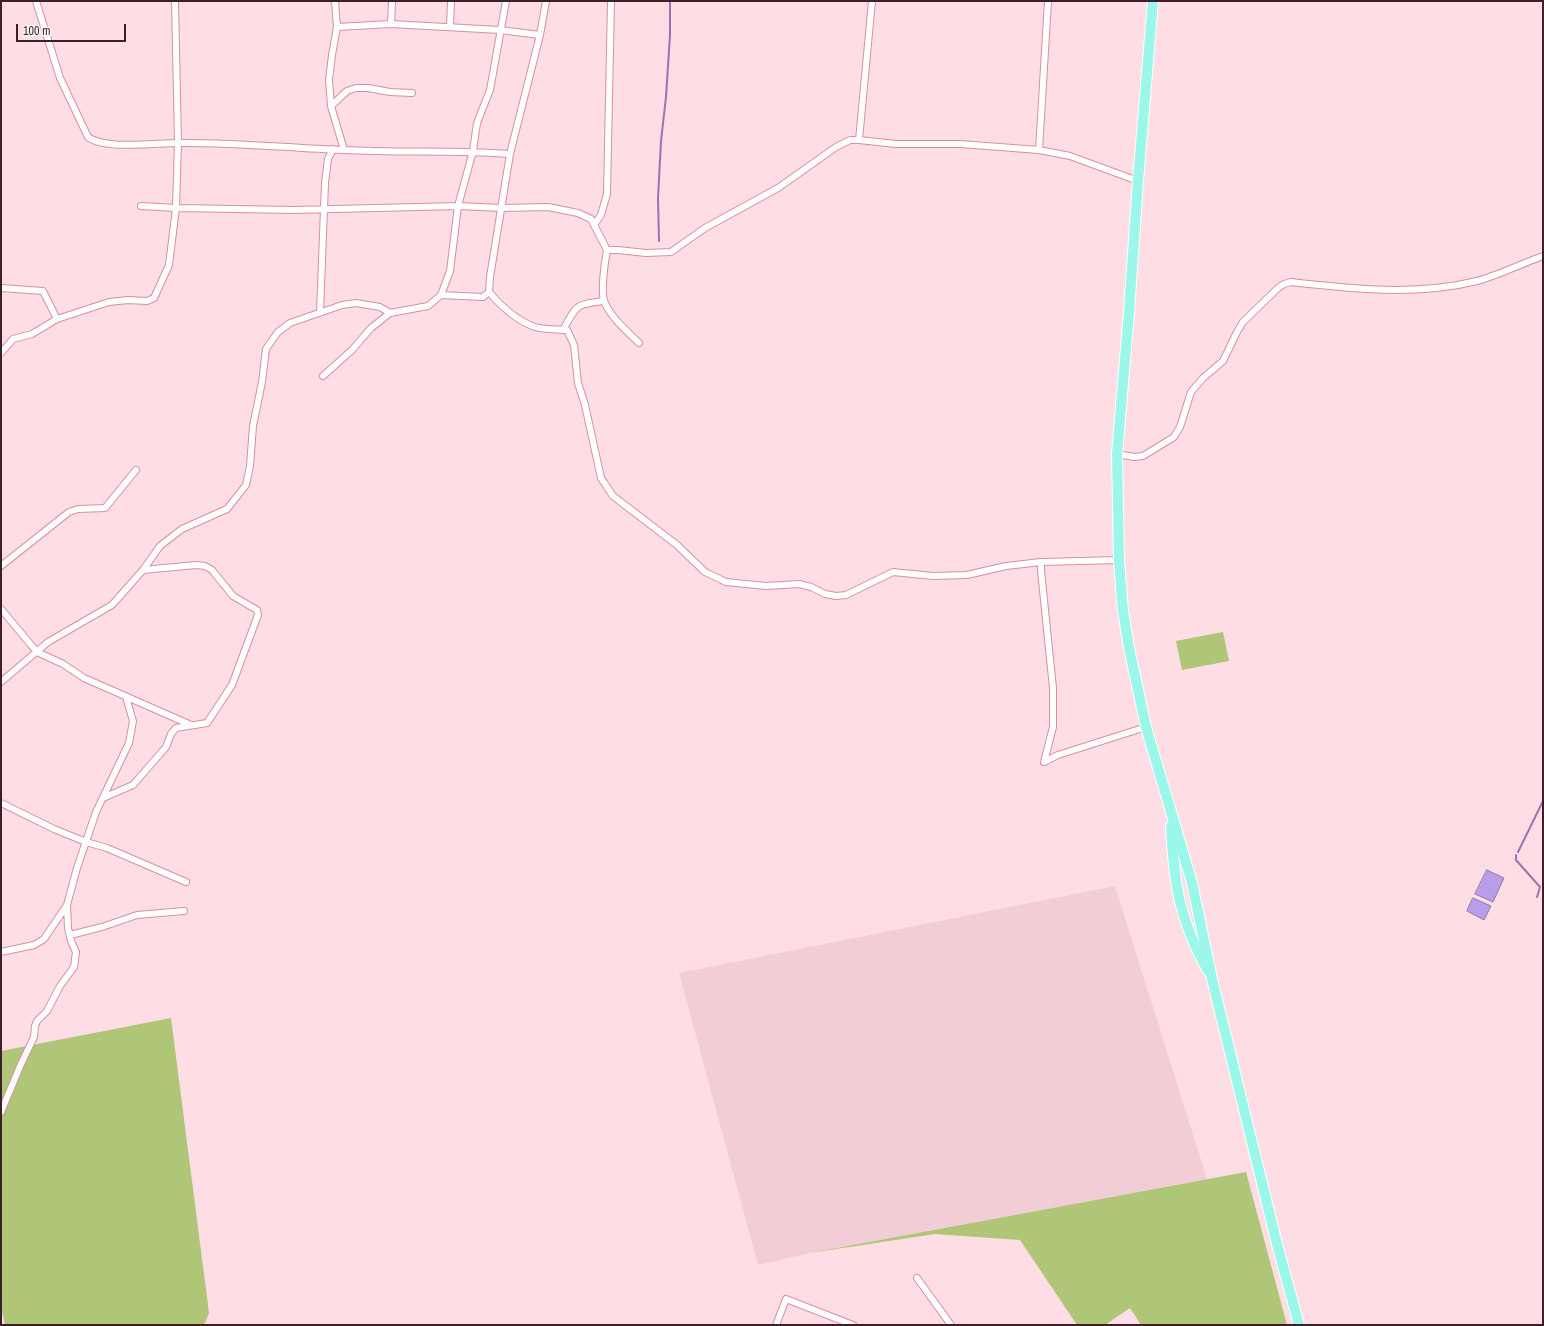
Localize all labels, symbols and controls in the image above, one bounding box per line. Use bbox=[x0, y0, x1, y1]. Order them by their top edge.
scale bar bbox=[18, 16, 128, 42]
text: 100 m bbox=[23, 23, 50, 39]

